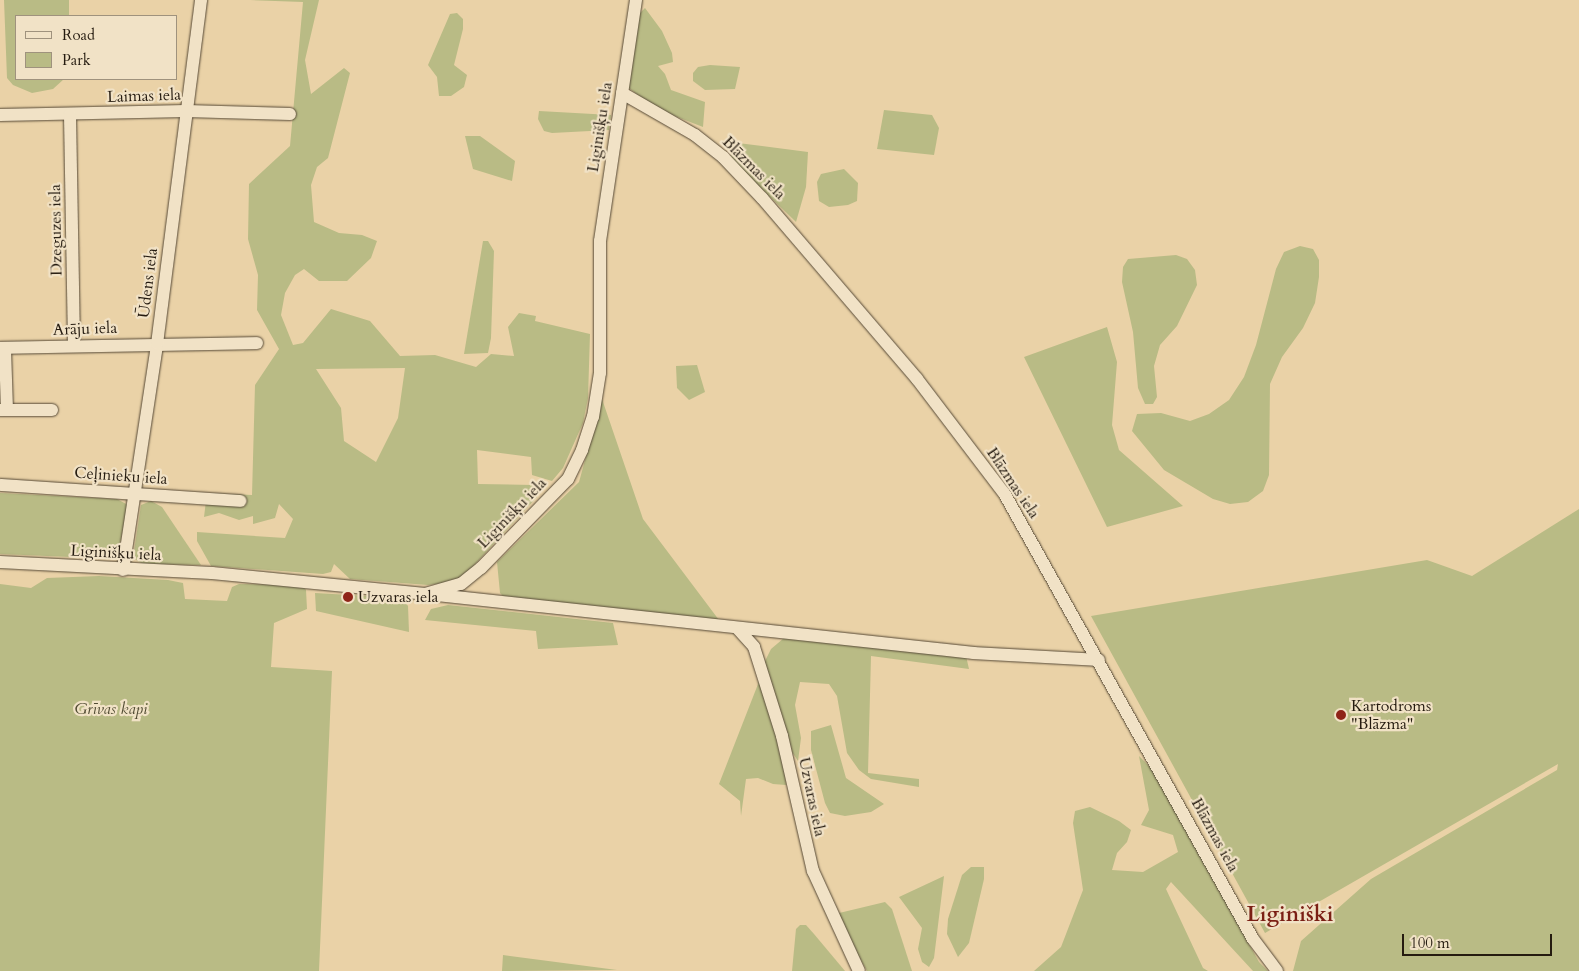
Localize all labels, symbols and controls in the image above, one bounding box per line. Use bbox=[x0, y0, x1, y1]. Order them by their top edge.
legend bbox=[15, 15, 178, 80]
text: Road bbox=[62, 25, 95, 45]
text: Park bbox=[62, 50, 91, 70]
street label: Liginišķu iela bbox=[583, 81, 617, 173]
street label: Laimas iela bbox=[107, 85, 181, 107]
street label: Blāzmas iela bbox=[718, 132, 790, 204]
street label: Dzeguzes iela bbox=[46, 184, 66, 276]
street label: Ūdens iela bbox=[134, 247, 162, 319]
street label: Arāju iela bbox=[53, 318, 117, 340]
street label: Blāzmas iela bbox=[982, 444, 1044, 522]
street label: Ceļinieku iela bbox=[74, 463, 168, 489]
street label: Liginišķu iela bbox=[473, 474, 551, 552]
street label: Liginišķu iela bbox=[70, 541, 162, 565]
place label: Uzvaras iela bbox=[358, 587, 438, 607]
marker: Uzvaras iela bbox=[342, 591, 354, 603]
place label: Kartodroms "Blāzma" bbox=[1351, 696, 1431, 734]
park label: Grīvas kapi bbox=[75, 699, 147, 719]
marker: Kartodroms "Blāzma" bbox=[1335, 709, 1347, 721]
street label: Uzvaras iela bbox=[794, 756, 830, 838]
street label: Blāzmas iela bbox=[1187, 795, 1243, 875]
district label: Liginiški bbox=[1247, 902, 1333, 928]
scale bar bbox=[1404, 924, 1554, 956]
text: 100 m bbox=[1410, 933, 1450, 953]

